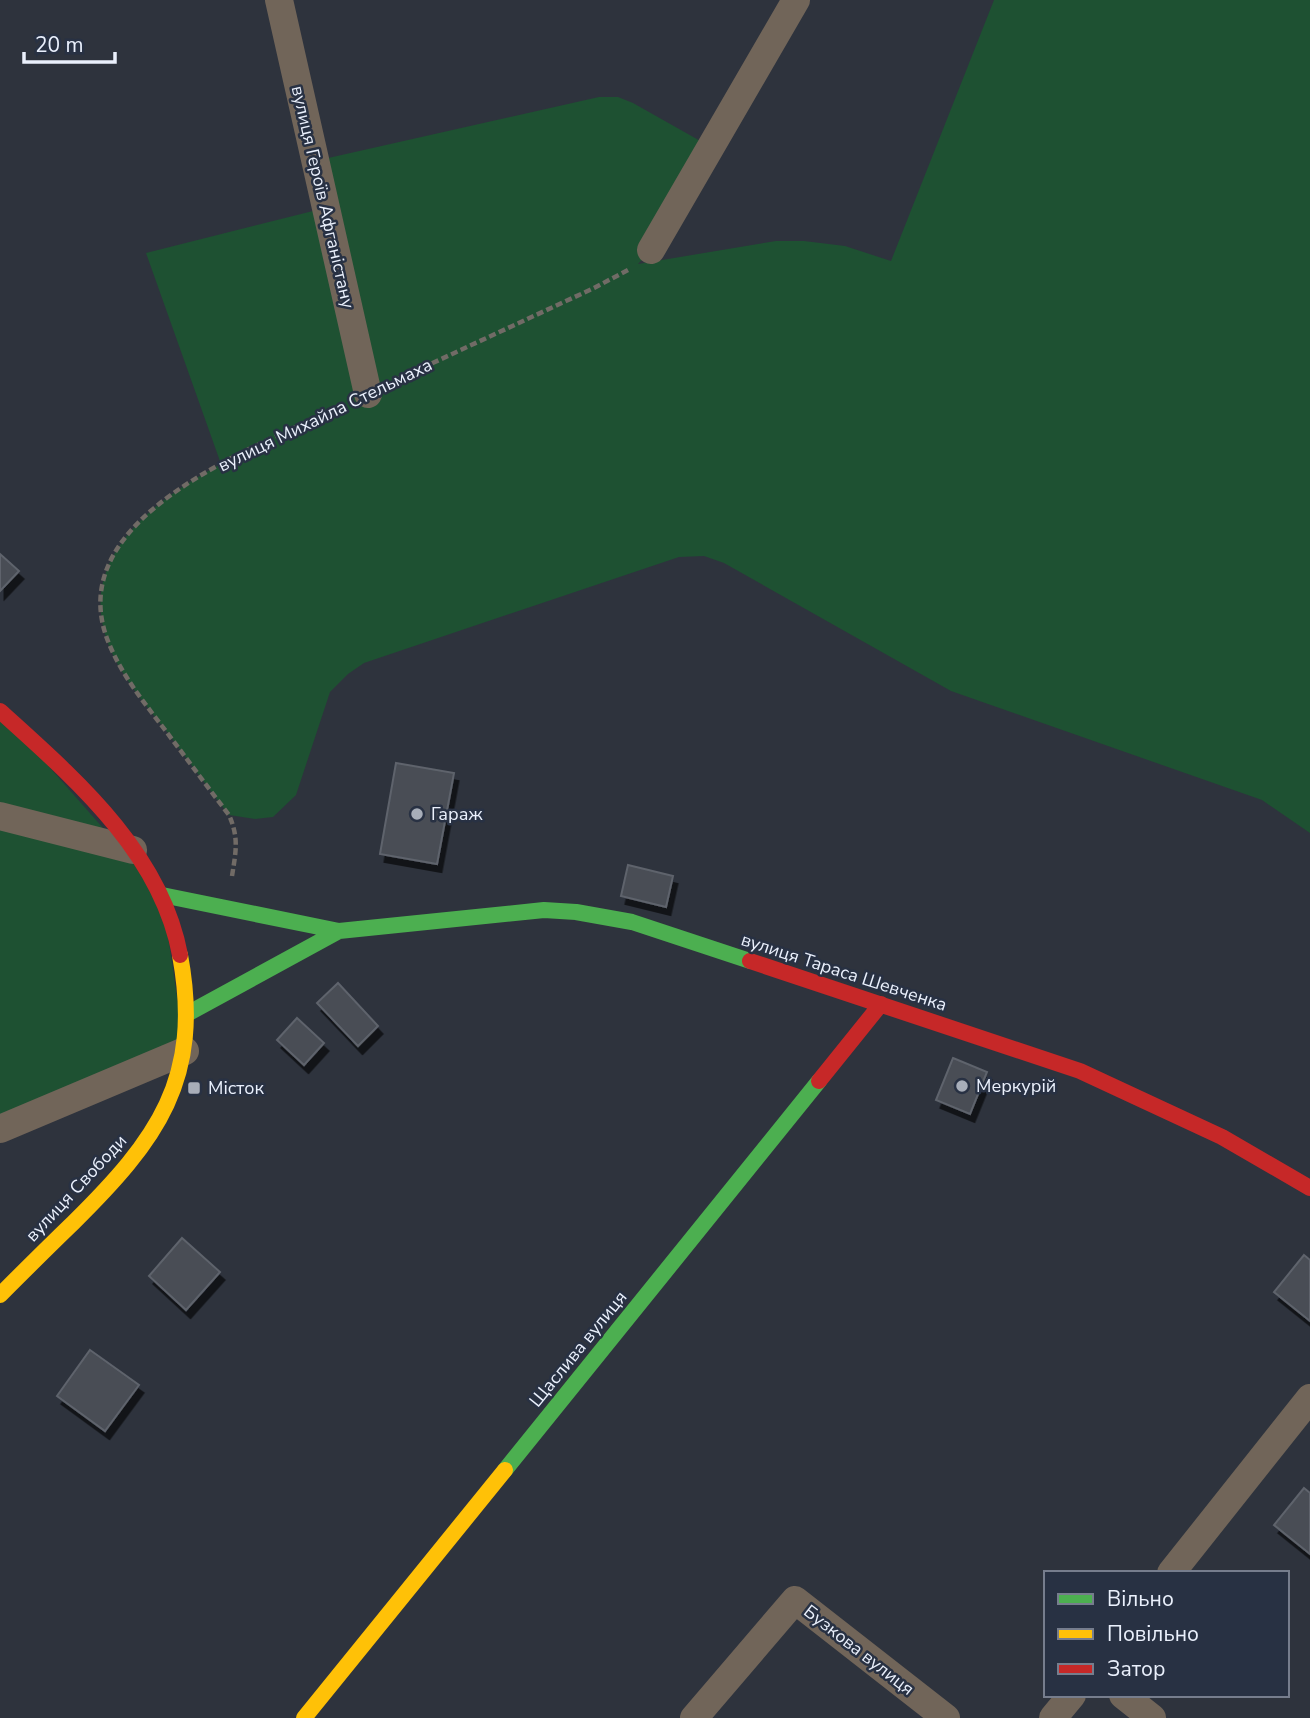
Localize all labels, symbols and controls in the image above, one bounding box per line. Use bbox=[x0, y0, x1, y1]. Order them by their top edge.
scale bar bbox=[24, 21, 116, 65]
text: 20 m bbox=[35, 31, 84, 59]
street label: вулиця Героїв Афганістану bbox=[286, 83, 360, 311]
street label: вулиця Михайла Стельмаха bbox=[214, 353, 436, 477]
place label: Гараж bbox=[431, 802, 483, 826]
marker: Гараж bbox=[409, 806, 425, 822]
street label: вулиця Тараса Шевченка bbox=[738, 927, 950, 1017]
place label: Меркурій bbox=[976, 1074, 1056, 1098]
place label: Місток bbox=[208, 1076, 264, 1100]
marker: Меркурій bbox=[954, 1078, 970, 1094]
marker: Місток bbox=[186, 1080, 202, 1096]
street label: вулиця Свободи bbox=[20, 1129, 132, 1247]
street label: Щаслива вулиця bbox=[524, 1286, 632, 1412]
legend bbox=[1044, 1571, 1289, 1697]
text: Вільно bbox=[1107, 1585, 1174, 1613]
street label: Бузкова вулиця bbox=[799, 1599, 919, 1701]
text: Повільно bbox=[1107, 1620, 1199, 1648]
text: Затор bbox=[1107, 1655, 1165, 1683]

